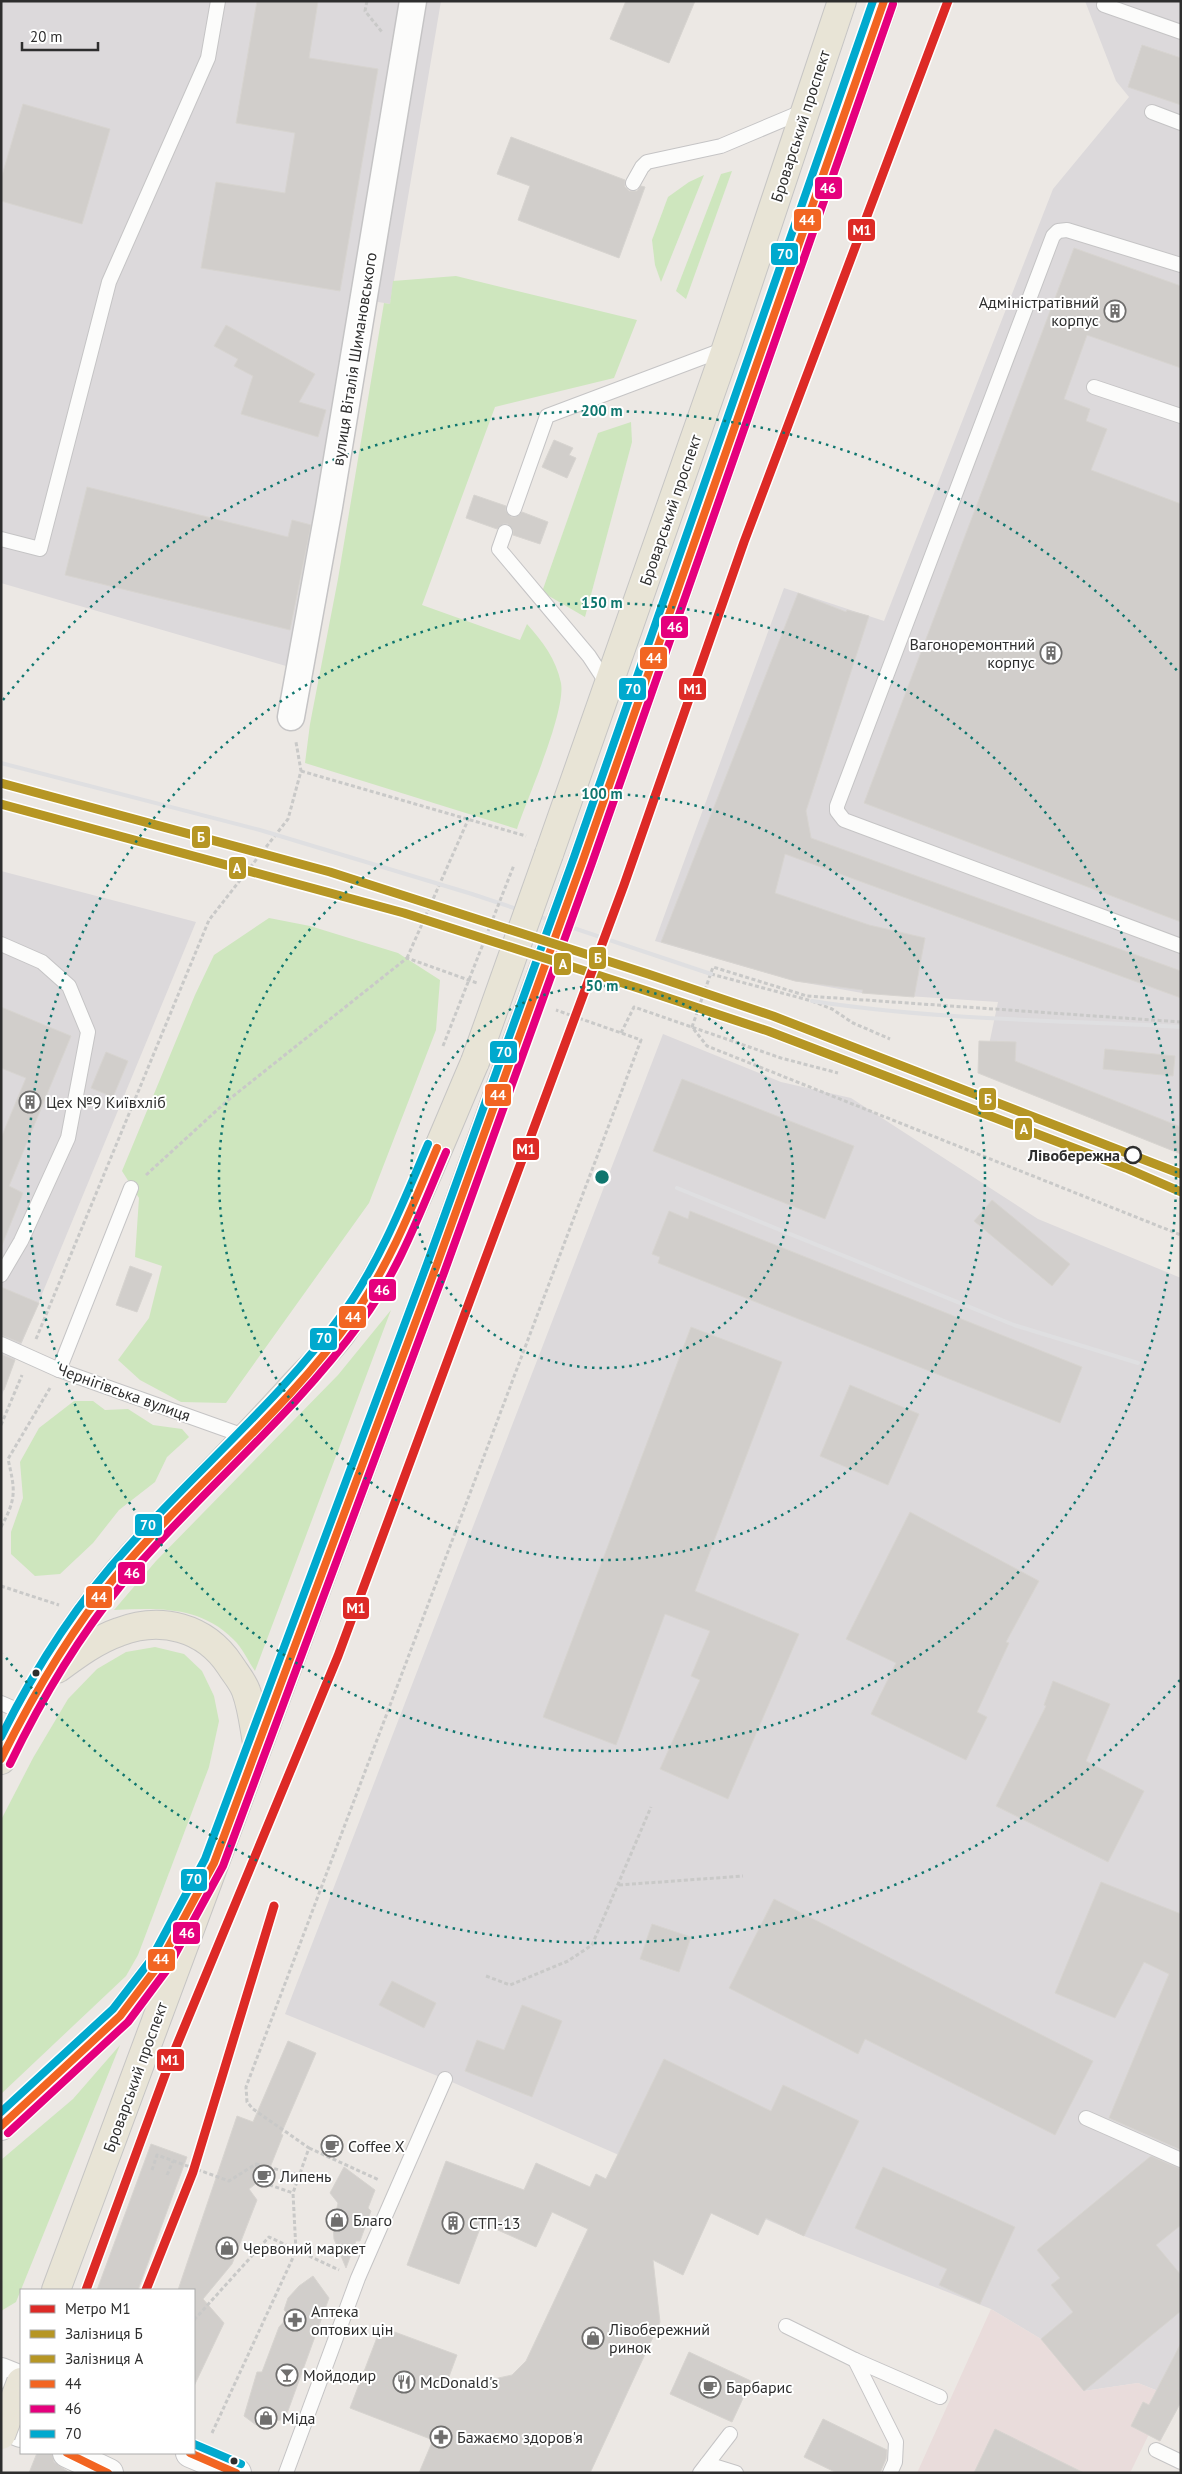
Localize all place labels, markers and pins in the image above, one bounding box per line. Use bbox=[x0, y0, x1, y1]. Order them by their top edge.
place label: Адміністратівний корпус bbox=[979, 292, 1099, 330]
building icon: Адміністратівний корпус bbox=[1103, 299, 1127, 323]
place label: Вагоноремонтний корпус bbox=[909, 634, 1035, 672]
building icon: Вагоноремонтний корпус bbox=[1039, 641, 1063, 665]
building icon: Цех №9 Київхліб bbox=[18, 1090, 42, 1114]
place label: Цех №9 Київхліб bbox=[46, 1092, 166, 1112]
place label: Лівобережна bbox=[1027, 1145, 1120, 1165]
marker: Лівобережна bbox=[1124, 1146, 1142, 1164]
centre of rings bbox=[593, 1168, 611, 1186]
unlabelled marker bbox=[31, 1668, 41, 1678]
cafe icon: Coffee X bbox=[320, 2134, 344, 2158]
place label: Coffee X bbox=[348, 2136, 405, 2156]
cafe icon: Липень bbox=[252, 2164, 276, 2188]
place label: Липень bbox=[279, 2166, 331, 2186]
shop icon: Благо bbox=[325, 2208, 349, 2232]
place label: Благо bbox=[353, 2210, 392, 2230]
building icon: СТП-13 bbox=[441, 2211, 465, 2235]
place label: СТП-13 bbox=[469, 2213, 521, 2233]
shop icon: Червоний маркет bbox=[215, 2236, 239, 2260]
place label: Червоний маркет bbox=[243, 2238, 366, 2258]
place label: Аптека оптових цін bbox=[311, 2301, 393, 2339]
pharmacy icon: Аптека оптових цін bbox=[283, 2308, 307, 2332]
place label: Лівобережний ринок bbox=[608, 2319, 710, 2357]
shop icon: Лівобережний ринок bbox=[581, 2326, 605, 2350]
bar icon: Мойдодир bbox=[275, 2363, 299, 2387]
place label: Мойдодир bbox=[303, 2365, 376, 2385]
restaurant icon: McDonald's bbox=[392, 2370, 416, 2394]
place label: McDonald's bbox=[420, 2372, 498, 2392]
cafe icon: Барбарис bbox=[698, 2375, 722, 2399]
place label: Барбарис bbox=[726, 2377, 793, 2397]
shop icon: Міда bbox=[254, 2406, 278, 2430]
place label: Міда bbox=[282, 2408, 316, 2428]
pharmacy icon: Бажаємо здоров'я bbox=[429, 2425, 453, 2449]
place label: Бажаємо здоров'я bbox=[457, 2427, 583, 2447]
unlabelled marker bbox=[229, 2456, 239, 2466]

